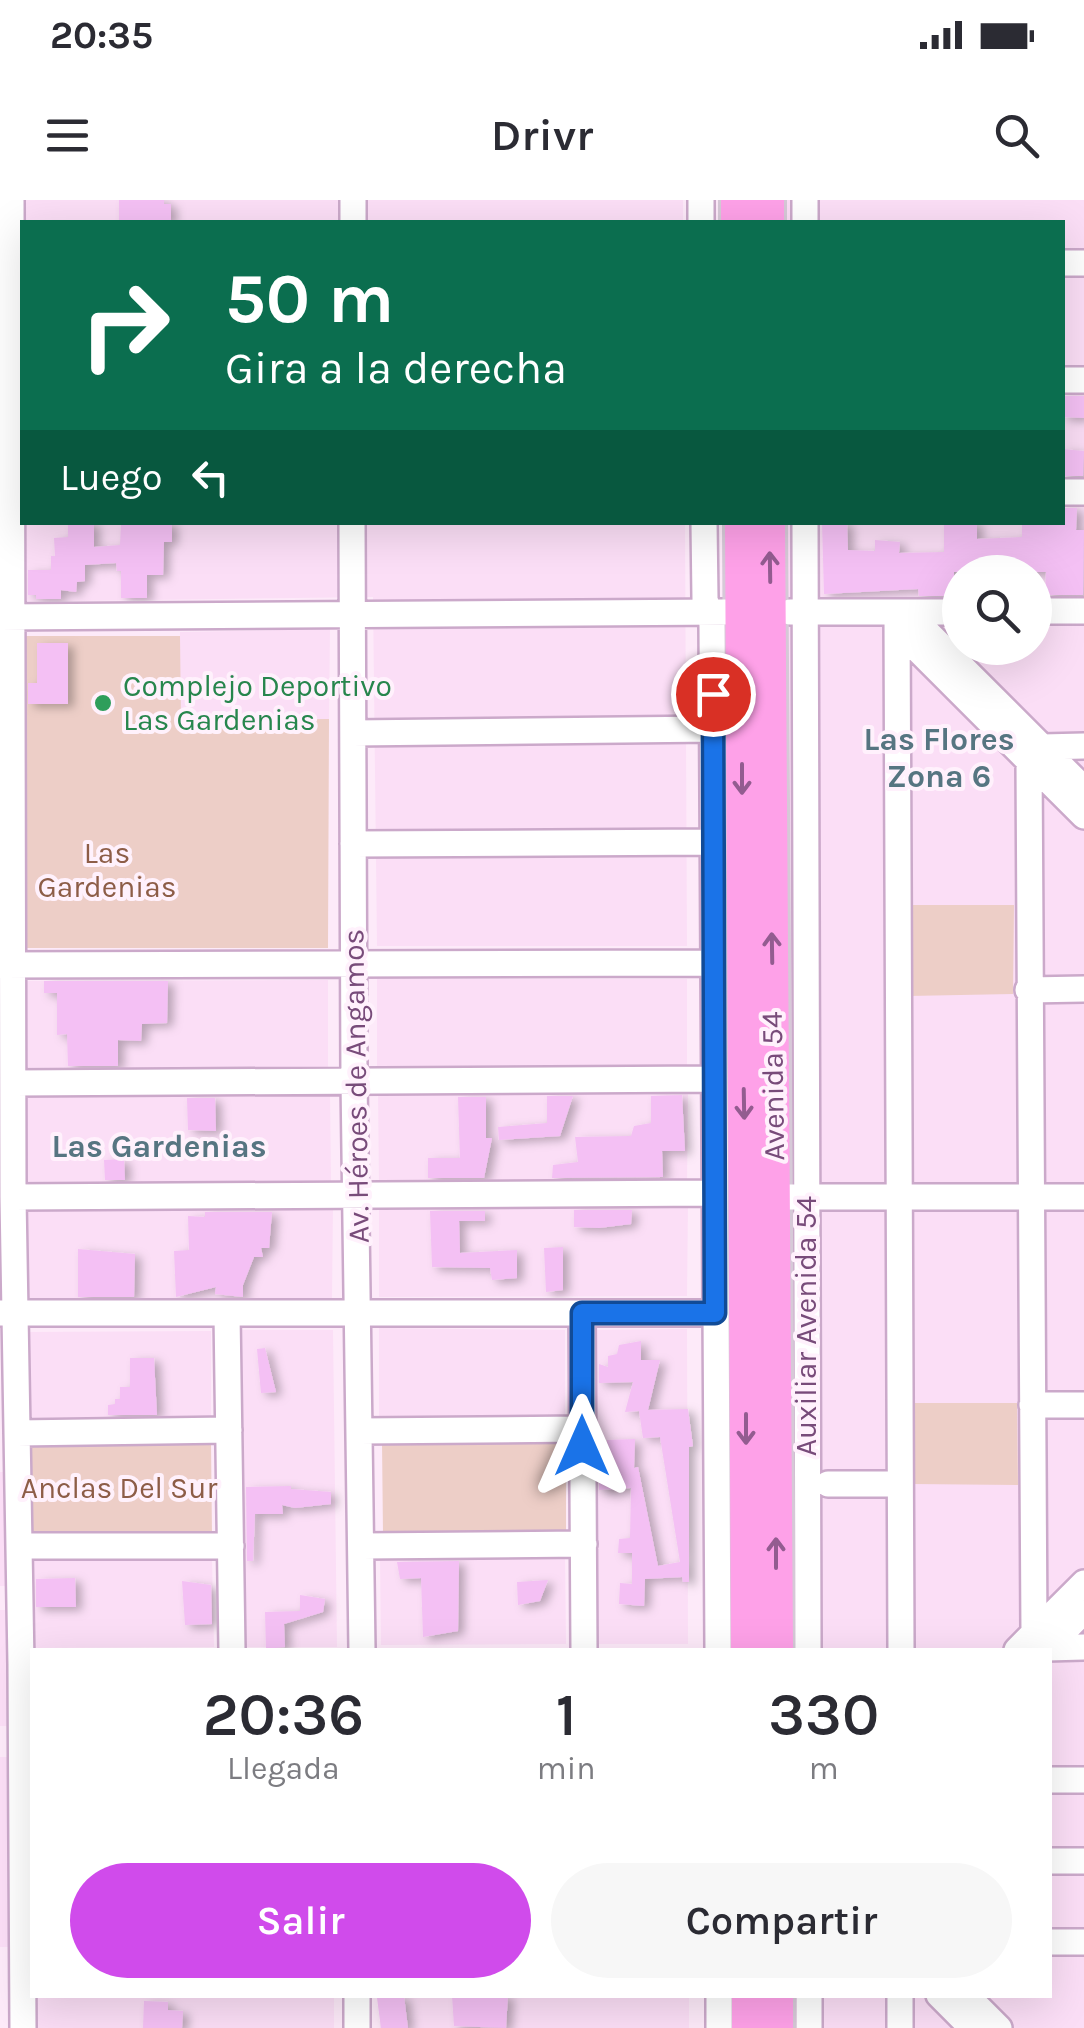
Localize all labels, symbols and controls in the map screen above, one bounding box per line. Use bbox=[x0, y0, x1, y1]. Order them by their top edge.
text: 20:35 bbox=[50, 13, 153, 58]
icon: menu bbox=[40, 108, 95, 163]
icon: search bbox=[989, 108, 1044, 163]
text: Drivr bbox=[491, 109, 593, 161]
text: 50 m bbox=[225, 258, 394, 340]
icon: right bbox=[60, 260, 190, 390]
text: Gira a la derecha bbox=[225, 342, 567, 394]
icon: left bbox=[183, 450, 238, 505]
text: Luego bbox=[60, 455, 163, 500]
one-way arrow bbox=[760, 552, 779, 584]
map controls bbox=[942, 555, 1052, 665]
button: search bbox=[942, 555, 1052, 665]
pin bbox=[671, 652, 756, 737]
icon: arrive bbox=[686, 667, 741, 722]
place label: Complejo Deportivo Las Gardenias bbox=[123, 668, 392, 738]
marker: Complejo Deportivo Las Gardenias bbox=[92, 692, 114, 714]
district label: Las Flores Zona 6 bbox=[863, 721, 1015, 795]
one-way arrow bbox=[732, 762, 752, 795]
park label: Las Gardenias bbox=[37, 835, 177, 905]
street label: Av. Héroes de Angamos bbox=[335, 928, 377, 1244]
one-way arrow bbox=[762, 932, 782, 964]
street label: Avenida 54 bbox=[754, 1011, 792, 1161]
one-way arrow bbox=[734, 1088, 754, 1120]
district label: Las Gardenias bbox=[51, 1128, 267, 1165]
street label: Auxiliar Avenida 54 bbox=[788, 1195, 824, 1456]
position arrow bbox=[530, 1394, 634, 1498]
one-way arrow bbox=[736, 1412, 756, 1445]
park label: Anclas Del Sur bbox=[21, 1470, 217, 1506]
one-way arrow bbox=[766, 1537, 786, 1570]
text: 20:36 bbox=[203, 1680, 364, 1750]
text: 1 bbox=[556, 1680, 577, 1750]
text: 330 bbox=[768, 1680, 879, 1750]
text: Llegada bbox=[227, 1750, 340, 1787]
text: min bbox=[537, 1750, 596, 1787]
text: m bbox=[809, 1750, 839, 1787]
button: Salir bbox=[70, 1863, 531, 1978]
button: Compartir bbox=[551, 1863, 1012, 1978]

